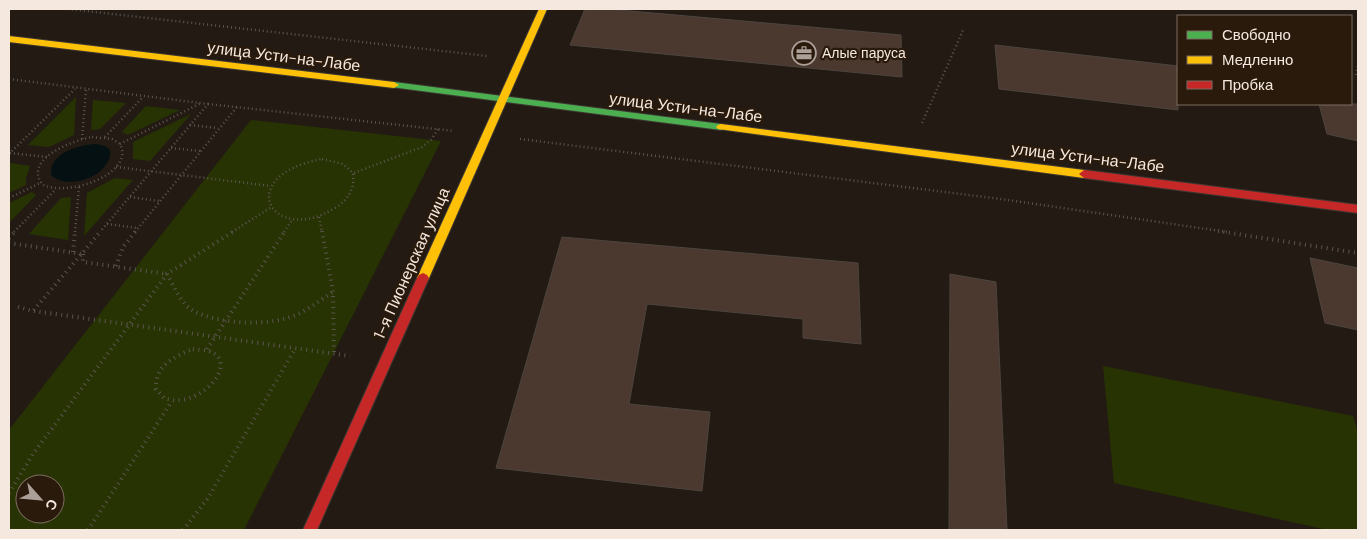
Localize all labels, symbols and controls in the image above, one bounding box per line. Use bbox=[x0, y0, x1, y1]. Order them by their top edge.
legend bbox=[1177, 15, 1352, 105]
text: Свободно bbox=[1222, 25, 1291, 45]
street label: улица Усти-на-Лабе bbox=[206, 37, 362, 76]
office icon: Алые паруса bbox=[791, 40, 817, 66]
place label: Алые паруса bbox=[822, 44, 906, 62]
text: Медленно bbox=[1222, 50, 1293, 70]
text: Пробка bbox=[1222, 75, 1274, 95]
street label: улица Усти-на-Лабе bbox=[608, 88, 764, 127]
street label: улица Усти-на-Лабе bbox=[1010, 138, 1166, 177]
street label: 1-я Пионерская улица bbox=[369, 184, 454, 342]
north arrow bbox=[15, 474, 65, 524]
text: С bbox=[41, 496, 62, 513]

